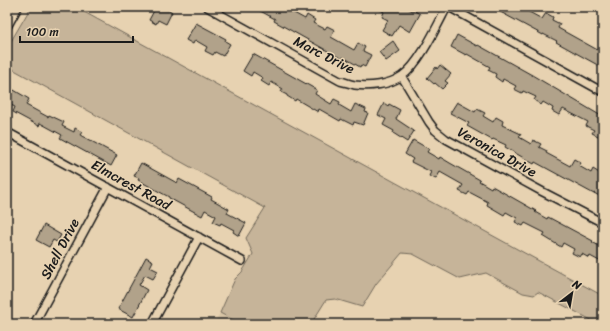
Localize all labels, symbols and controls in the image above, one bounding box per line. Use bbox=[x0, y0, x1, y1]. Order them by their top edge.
scale bar bbox=[20, 18, 133, 44]
text: 100 m bbox=[26, 21, 59, 43]
street label: Marc Drive bbox=[289, 29, 359, 81]
street label: Veronica Drive bbox=[453, 120, 542, 184]
street label: Elmcrest Road bbox=[86, 153, 177, 218]
street label: Shell Drive bbox=[33, 214, 87, 284]
north arrow bbox=[552, 273, 592, 313]
text: N bbox=[568, 274, 585, 295]

